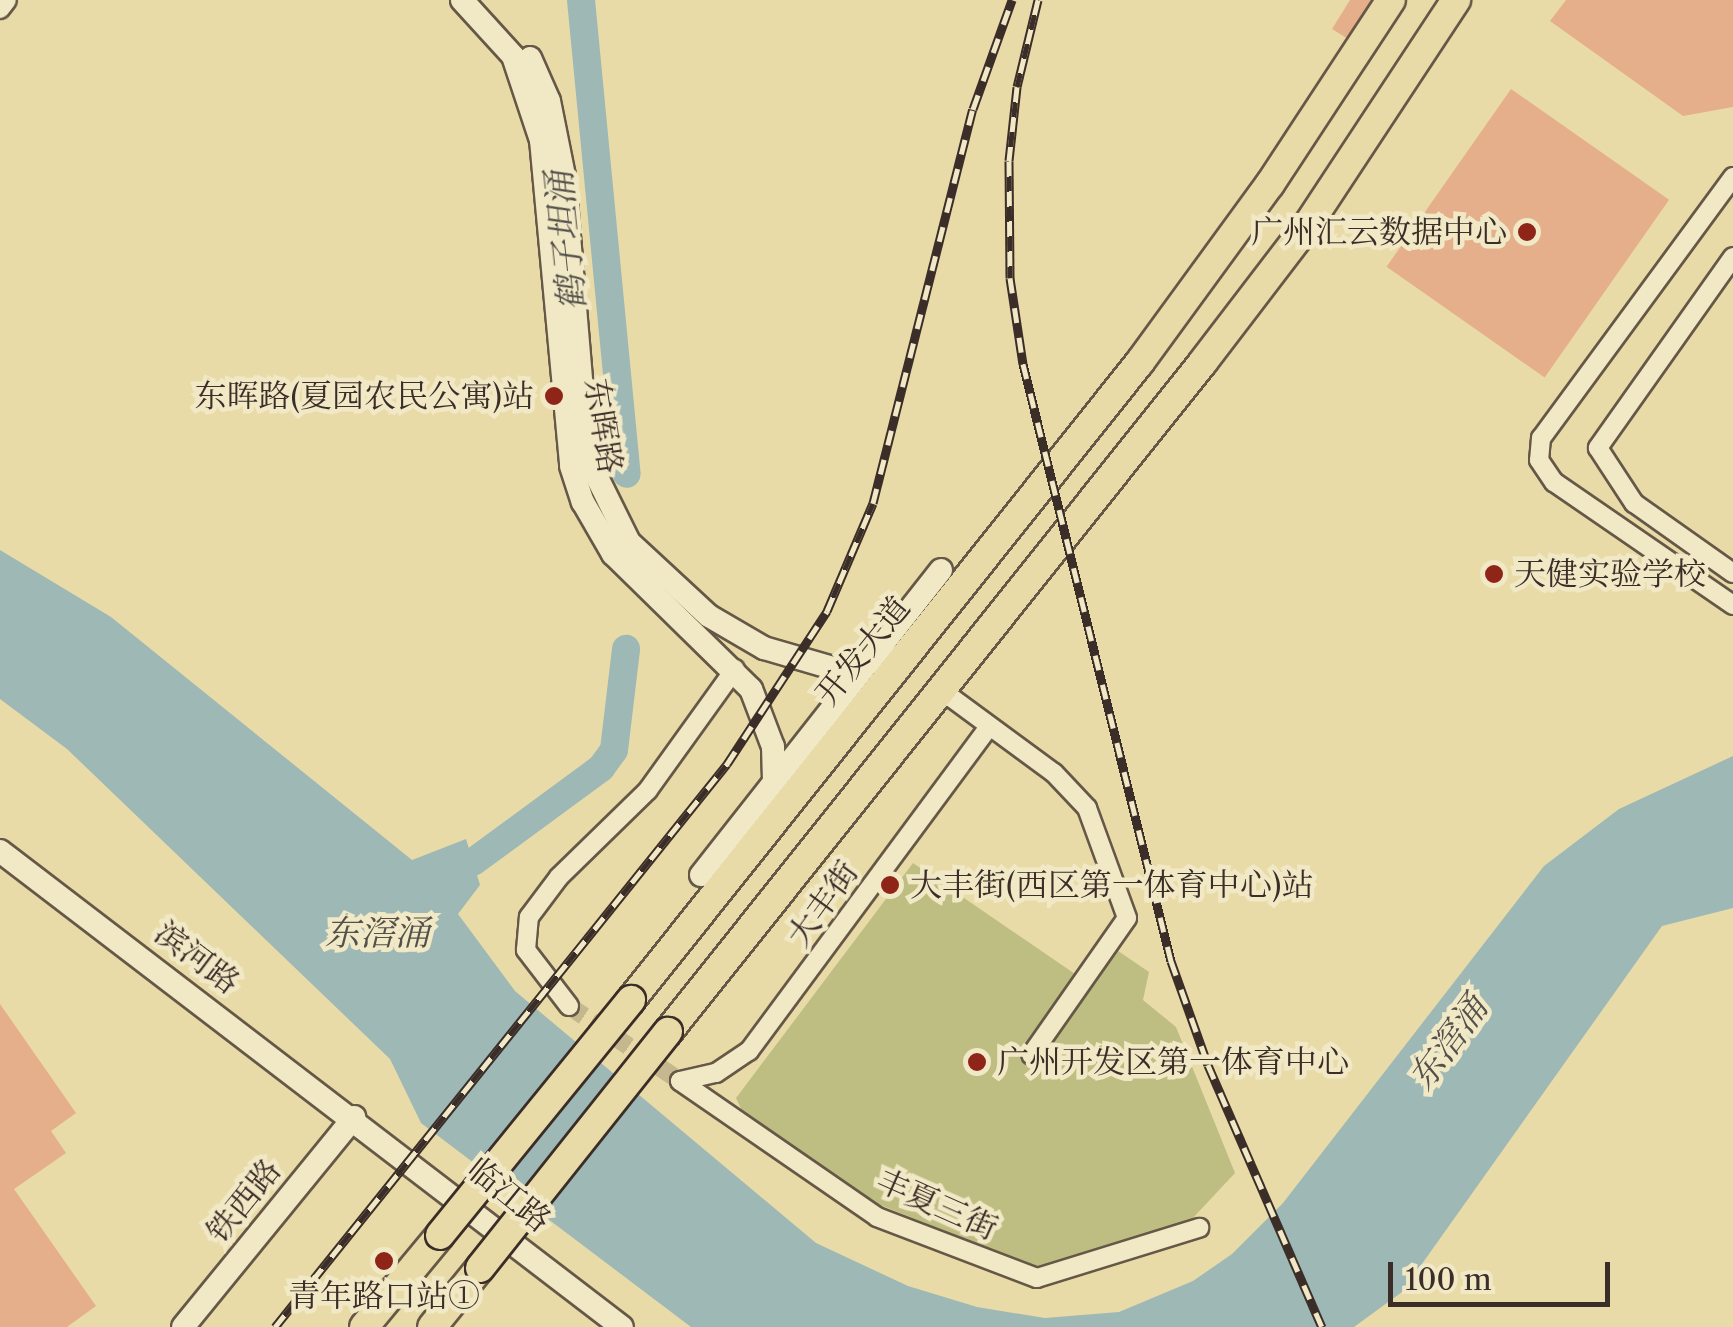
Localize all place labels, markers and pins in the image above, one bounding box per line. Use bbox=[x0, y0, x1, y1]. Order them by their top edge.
place label: 广州汇云数据中心 bbox=[1251, 213, 1507, 251]
marker: 广州汇云数据中心 bbox=[1516, 221, 1538, 243]
place label: 东晖路(夏园农民公寓)站 bbox=[195, 377, 534, 415]
marker: 东晖路(夏园农民公寓)站 bbox=[543, 385, 565, 407]
place label: 天健实验学校 bbox=[1514, 555, 1706, 593]
marker: 天健实验学校 bbox=[1483, 563, 1505, 585]
place label: 大丰街(西区第一体育中心)站 bbox=[910, 866, 1313, 904]
marker: 大丰街(西区第一体育中心)站 bbox=[879, 874, 901, 896]
place label: 广州开发区第一体育中心 bbox=[997, 1043, 1349, 1081]
marker: 广州开发区第一体育中心 bbox=[966, 1051, 988, 1073]
marker: 青年路口站① bbox=[373, 1250, 395, 1272]
place label: 青年路口站① bbox=[288, 1277, 480, 1315]

